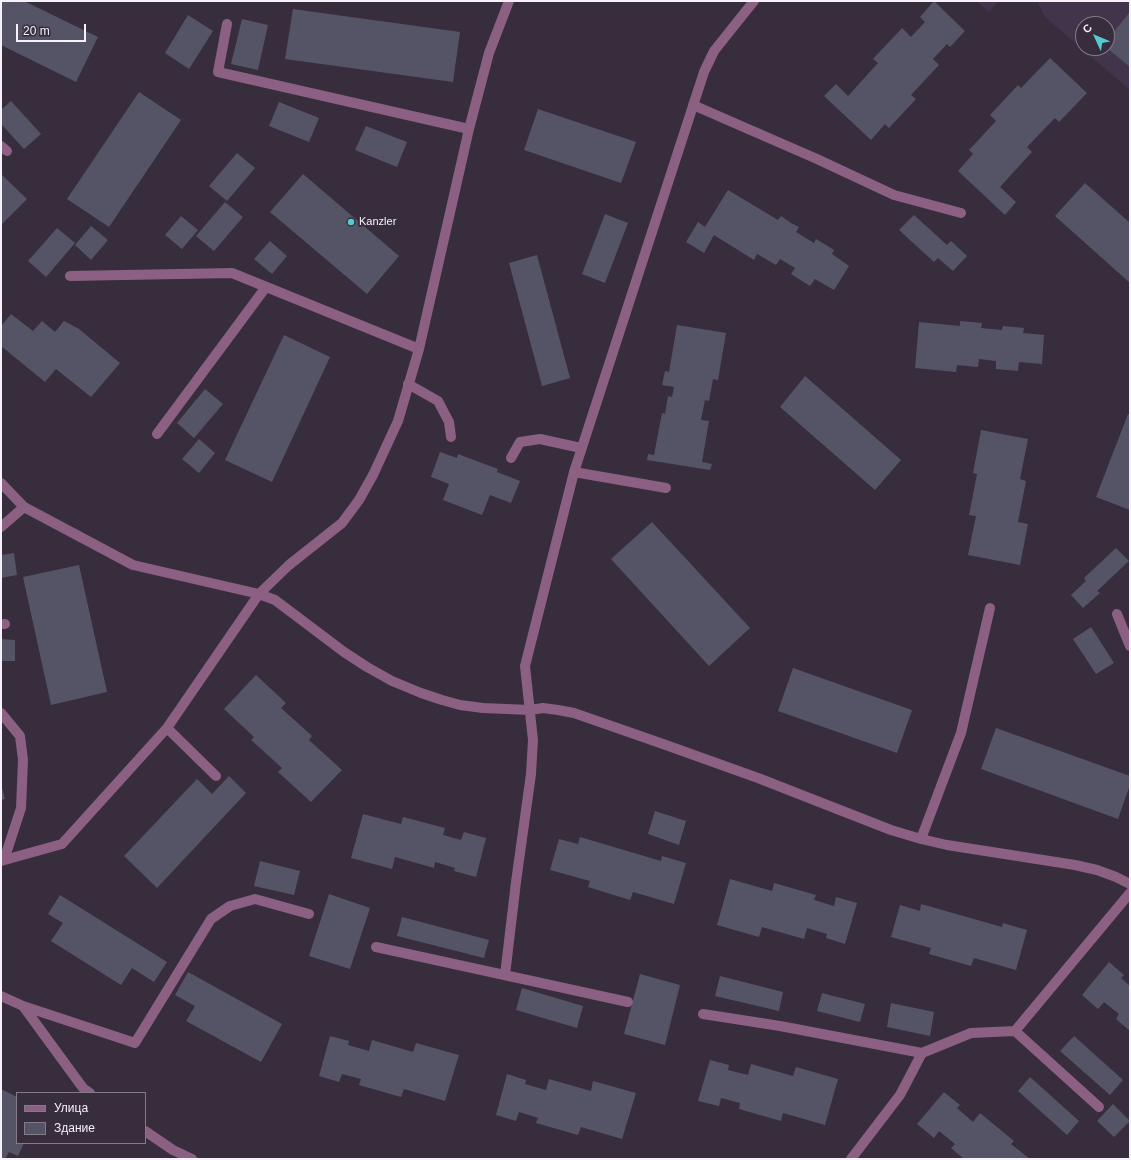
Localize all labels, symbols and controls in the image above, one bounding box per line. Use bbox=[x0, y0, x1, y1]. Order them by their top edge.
scale bar bbox=[18, 16, 88, 42]
north arrow bbox=[1075, 16, 1115, 56]
text: С bbox=[1080, 21, 1094, 35]
text: 20 m bbox=[23, 24, 50, 38]
place label: Kanzler bbox=[359, 215, 396, 229]
marker: Kanzler bbox=[346, 217, 356, 227]
legend bbox=[16, 1092, 146, 1144]
text: Улица bbox=[54, 1101, 88, 1115]
text: Здание bbox=[54, 1121, 95, 1135]

